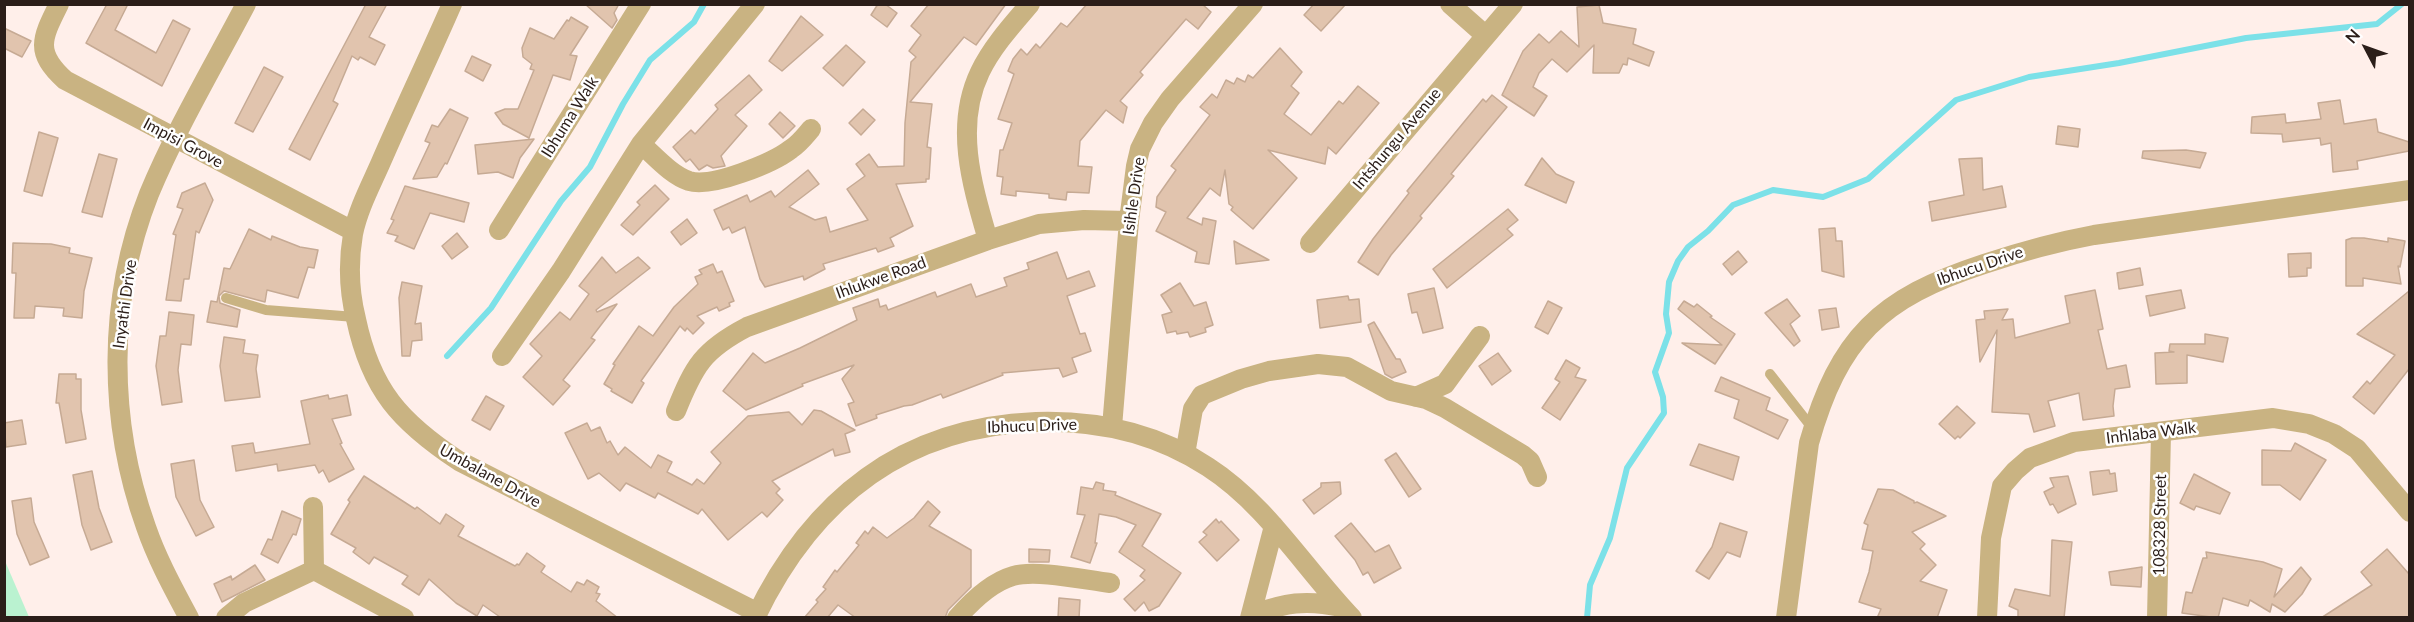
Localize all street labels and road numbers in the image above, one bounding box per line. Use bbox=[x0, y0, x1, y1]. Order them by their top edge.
street label: Ibhuma Walk bbox=[538, 73, 602, 161]
street label: Intshungu Avenue bbox=[1349, 84, 1445, 194]
street label: Impisi Grove bbox=[140, 114, 226, 172]
street label: Isihle Drive bbox=[1119, 156, 1149, 236]
street label: Ibhucu Drive bbox=[1934, 242, 2026, 290]
street label: Ihlukwe Road bbox=[833, 253, 929, 303]
street label: Inyathi Drive bbox=[109, 258, 141, 350]
street label: Ibhucu Drive bbox=[987, 415, 1077, 437]
street label: Inhlaba Walk bbox=[2105, 418, 2197, 448]
street label: Umbalane Drive bbox=[436, 440, 544, 512]
street label: 108328 Street bbox=[2150, 474, 2170, 576]

